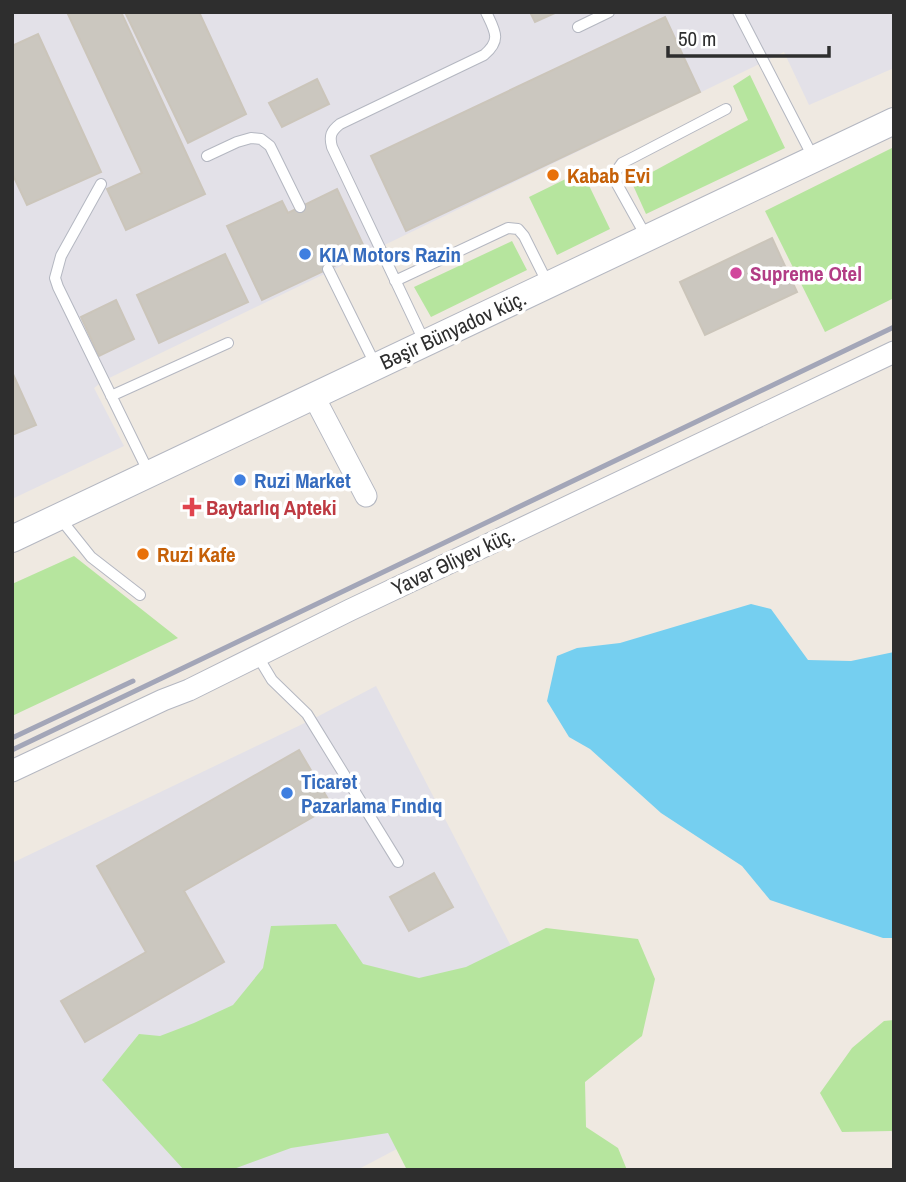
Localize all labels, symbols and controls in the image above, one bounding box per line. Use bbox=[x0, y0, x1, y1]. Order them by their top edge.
scale bar bbox=[668, 14, 829, 58]
text: 50 m bbox=[678, 24, 716, 53]
place label: Kabab Evi bbox=[567, 161, 650, 190]
marker: Kabab Evi bbox=[545, 167, 561, 183]
place label: KIA Motors Razin bbox=[319, 240, 461, 269]
marker: KIA Motors Razin bbox=[297, 246, 313, 262]
place label: Supreme Otel bbox=[750, 259, 862, 288]
marker: Supreme Otel bbox=[728, 265, 744, 281]
street label: Bəşir Bünyadov küç. bbox=[375, 283, 531, 377]
place label: Ruzi Market bbox=[254, 466, 351, 495]
marker: Ruzi Market bbox=[232, 472, 248, 488]
place label: Baytarlıq Apteki bbox=[206, 493, 336, 522]
marker: Baytarlıq Apteki bbox=[184, 499, 200, 515]
street label: Yavər Əliyev küç. bbox=[387, 520, 519, 602]
place label: Ruzi Kafe bbox=[157, 540, 235, 569]
marker: Ruzi Kafe bbox=[135, 546, 151, 562]
place label: Ticarət Pazarlama Fındıq bbox=[301, 767, 443, 820]
marker: Ticarət Pazarlama Fındıq bbox=[279, 785, 295, 801]

